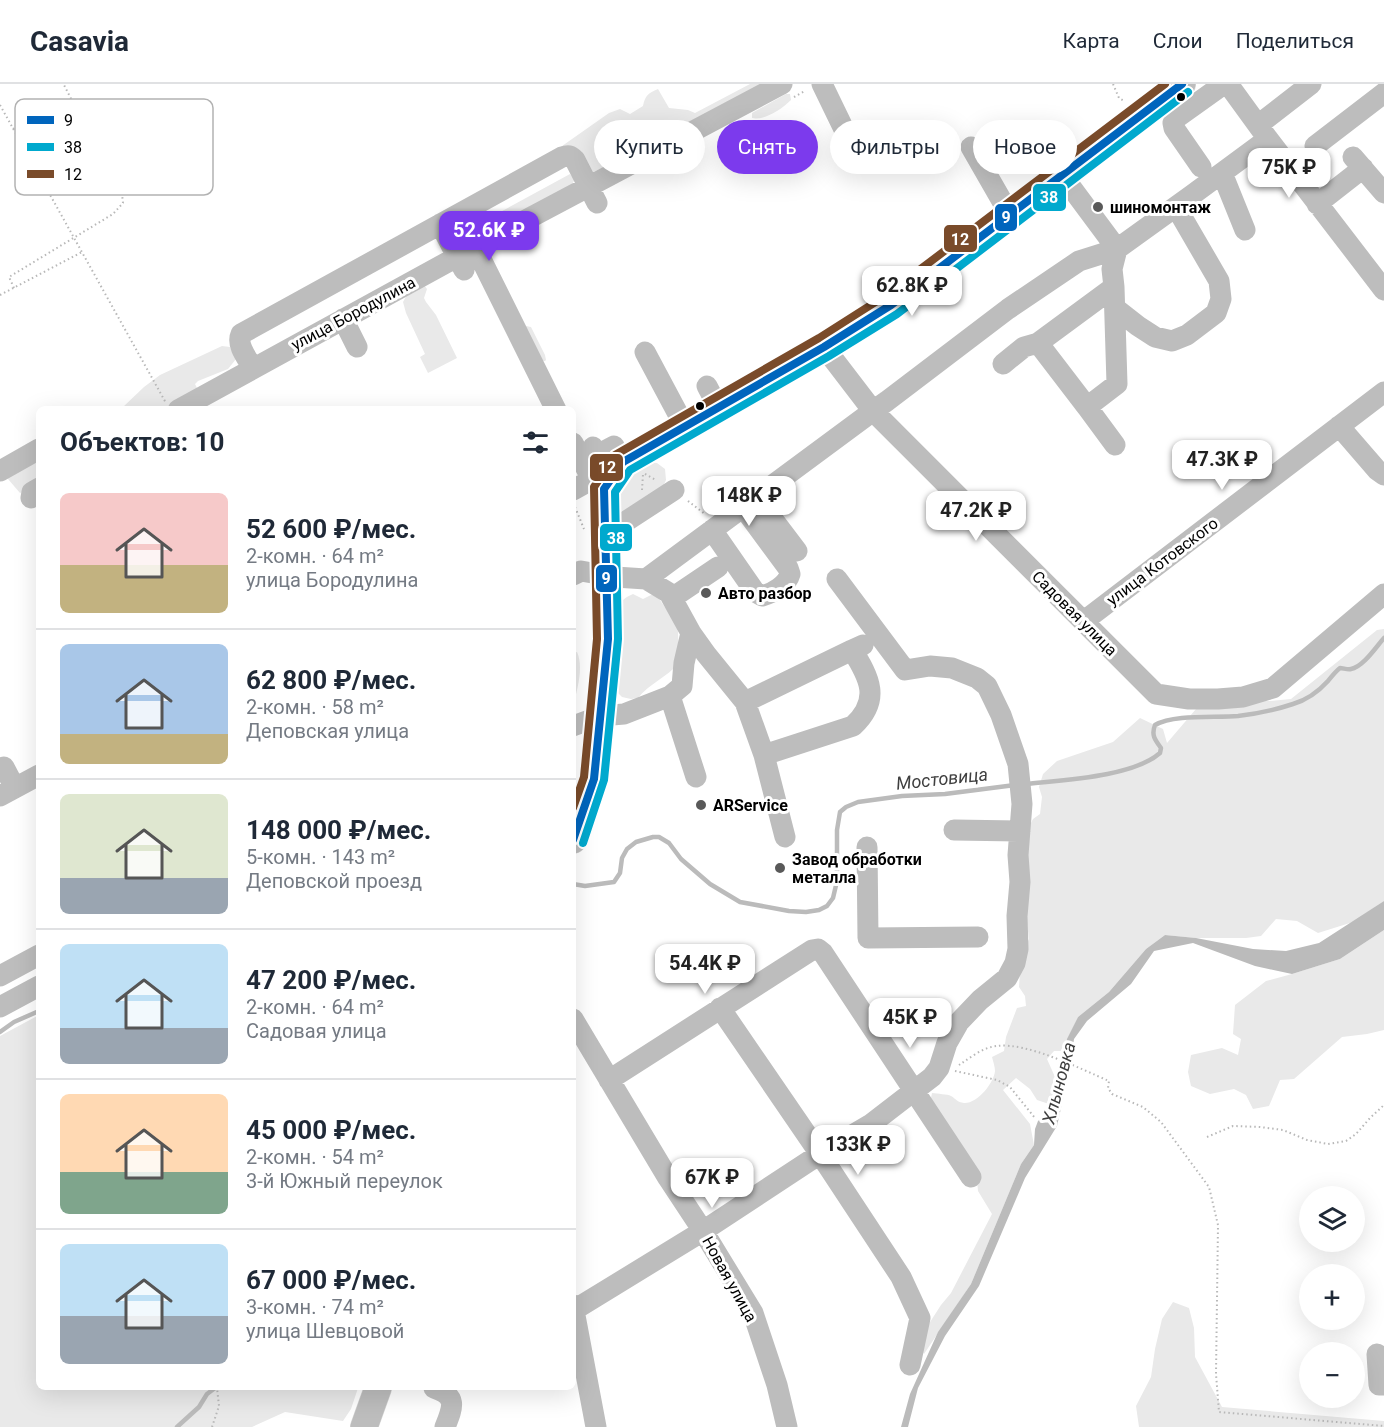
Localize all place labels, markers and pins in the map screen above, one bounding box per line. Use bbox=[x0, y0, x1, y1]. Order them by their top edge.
unlabelled marker bbox=[1175, 91, 1187, 103]
pin: 75K ₽ bbox=[1247, 148, 1331, 199]
place label: шиномонтаж bbox=[1110, 198, 1211, 217]
marker: шиномонтаж bbox=[1091, 200, 1105, 214]
pin: 52.6K ₽ bbox=[434, 211, 544, 262]
pin: 62.8K ₽ bbox=[857, 266, 967, 317]
unlabelled marker bbox=[694, 400, 706, 412]
pin: 47.3K ₽ bbox=[1167, 440, 1277, 491]
pin: 148K ₽ bbox=[700, 476, 798, 527]
pin: 47.2K ₽ bbox=[921, 491, 1031, 542]
place label: Авто разбор bbox=[718, 584, 812, 603]
marker: Авто разбор bbox=[699, 586, 713, 600]
place label: ARService bbox=[713, 796, 788, 815]
marker: ARService bbox=[694, 798, 708, 812]
place label: Завод обработки металла bbox=[792, 850, 922, 887]
marker: Завод обработки металла bbox=[773, 861, 787, 875]
pin: 54.4K ₽ bbox=[650, 944, 760, 995]
pin: 45K ₽ bbox=[868, 998, 952, 1049]
pin: 133K ₽ bbox=[809, 1125, 907, 1176]
pin: 67K ₽ bbox=[670, 1158, 754, 1209]

